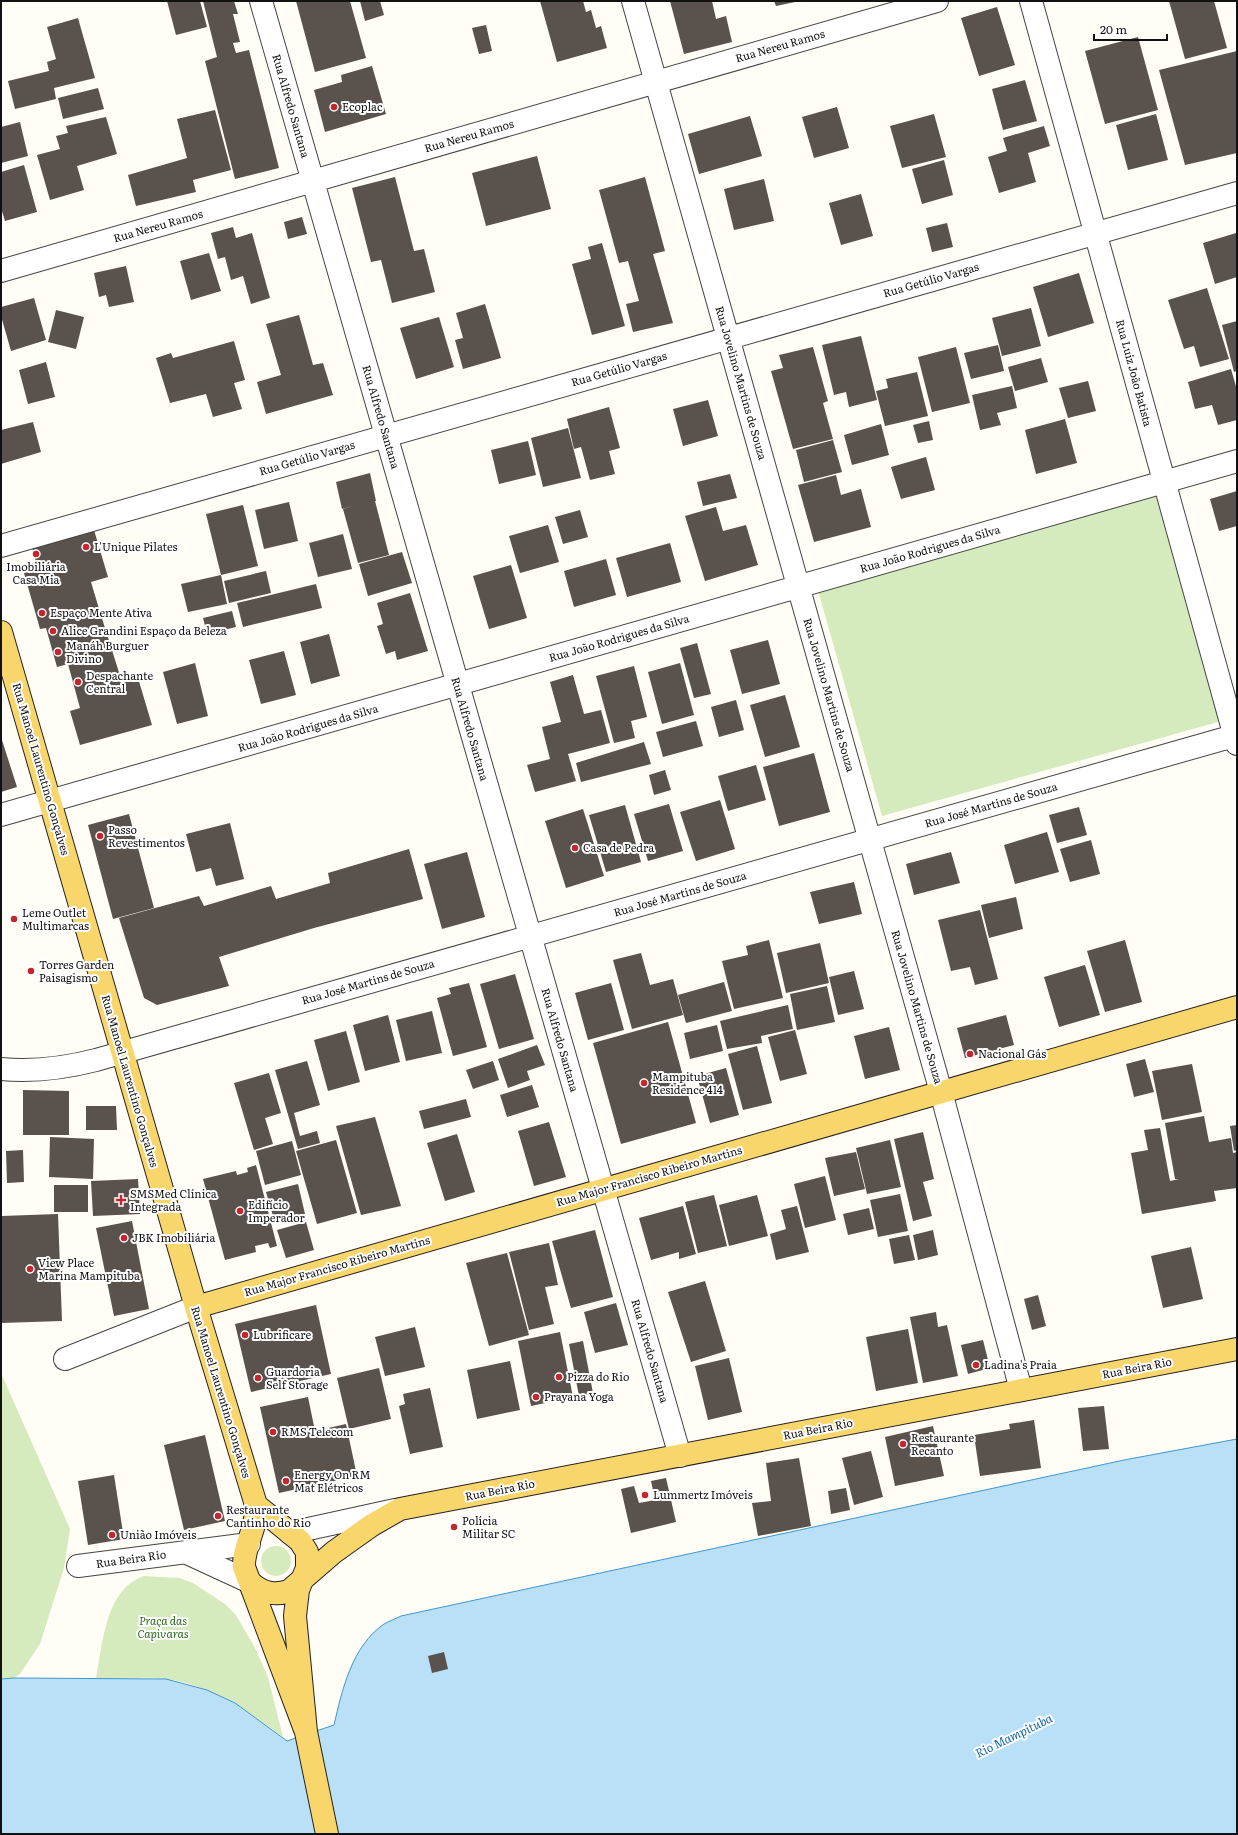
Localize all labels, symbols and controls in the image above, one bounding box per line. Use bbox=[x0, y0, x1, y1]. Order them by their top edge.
scale bar bbox=[1094, 16, 1167, 42]
text: 20 m bbox=[1100, 20, 1127, 38]
street label: Rua Nereu Ramos bbox=[733, 25, 826, 65]
street label: Rua Alfredo Santana bbox=[269, 52, 314, 160]
place label: Ecoplac bbox=[342, 98, 383, 114]
marker: Ecoplac bbox=[329, 102, 339, 112]
street label: Rua Nereu Ramos bbox=[422, 115, 515, 155]
street label: Rua Nereu Ramos bbox=[111, 205, 204, 245]
street label: Rua Getúlio Vargas bbox=[881, 258, 980, 300]
street label: Rua Jovelino Martins de Souza bbox=[712, 304, 772, 462]
street label: Rua Luiz João Batista bbox=[1113, 317, 1157, 428]
street label: Rua Getúlio Vargas bbox=[569, 347, 668, 389]
street label: Rua Alfredo Santana bbox=[359, 363, 404, 471]
street label: Rua Getúlio Vargas bbox=[257, 436, 356, 478]
street label: Rua João Rodrigues da Silva bbox=[858, 520, 1002, 576]
place label: L'Unique Pilates bbox=[94, 538, 177, 554]
marker: L'Unique Pilates bbox=[81, 542, 91, 552]
marker: Imobiliária Casa Mia bbox=[31, 549, 41, 559]
place label: Imobiliária Casa Mia bbox=[6, 558, 66, 587]
place label: Espaço Mente Ativa bbox=[50, 604, 152, 620]
marker: Espaço Mente Ativa bbox=[37, 608, 47, 618]
street label: Rua João Rodrigues da Silva bbox=[547, 609, 691, 665]
street label: Rua Jovelino Martins de Souza bbox=[800, 616, 860, 774]
place label: Alice Grandini Espaço da Beleza bbox=[61, 622, 227, 638]
marker: Alice Grandini Espaço da Beleza bbox=[48, 626, 58, 636]
place label: Manáh Burguer Divino bbox=[66, 637, 149, 666]
marker: Manáh Burguer Divino bbox=[53, 647, 63, 657]
place label: Despachante Central bbox=[86, 667, 153, 696]
street label: Rua Alfredo Santana bbox=[448, 675, 493, 783]
marker: Despachante Central bbox=[73, 677, 83, 687]
street label: Rua Manoel Laurentino Gonçalves bbox=[10, 681, 74, 857]
street label: Rua João Rodrigues da Silva bbox=[236, 699, 380, 755]
street label: Rua José Martins de Souza bbox=[922, 777, 1059, 831]
place label: Passo Revestimentos bbox=[108, 821, 185, 850]
marker: Passo Revestimentos bbox=[95, 831, 105, 841]
place label: Casa de Pedra bbox=[583, 839, 654, 855]
marker: Casa de Pedra bbox=[570, 843, 580, 853]
street label: Rua José Martins de Souza bbox=[611, 866, 748, 920]
place label: Leme Outlet Multimarcas bbox=[22, 904, 89, 933]
marker: Leme Outlet Multimarcas bbox=[9, 914, 19, 924]
street label: Rua Jovelino Martins de Souza bbox=[888, 928, 948, 1086]
street label: Rua José Martins de Souza bbox=[299, 954, 436, 1008]
place label: Torres Garden Paisagismo bbox=[39, 956, 114, 985]
marker: Torres Garden Paisagismo bbox=[26, 966, 36, 976]
street label: Rua Alfredo Santana bbox=[538, 986, 583, 1094]
street label: Rua Manoel Laurentino Gonçalves bbox=[99, 993, 163, 1169]
place label: Nacional Gás bbox=[978, 1045, 1046, 1061]
marker: Nacional Gás bbox=[965, 1049, 975, 1059]
place label: Mampituba Residence 414 bbox=[652, 1068, 723, 1097]
marker: Mampituba Residence 414 bbox=[639, 1078, 649, 1088]
street label: Rua Major Francisco Ribeiro Martins bbox=[554, 1141, 744, 1209]
place label: SMSMed Clínica Integrada bbox=[130, 1185, 217, 1214]
marker: SMSMed Clínica Integrada bbox=[115, 1194, 127, 1206]
place label: Edifício Imperador bbox=[248, 1196, 305, 1225]
marker: Edifício Imperador bbox=[235, 1206, 245, 1216]
place label: JBK Imobíliária bbox=[132, 1229, 215, 1245]
street label: Rua Major Francisco Ribeiro Martins bbox=[242, 1231, 432, 1299]
marker: JBK Imobíliária bbox=[119, 1233, 129, 1243]
place label: View Place Marina Mampituba bbox=[38, 1254, 140, 1283]
marker: View Place Marina Mampituba bbox=[25, 1264, 35, 1274]
street label: Rua Alfredo Santana bbox=[628, 1297, 673, 1405]
street label: Rua Manoel Laurentino Gonçalves bbox=[188, 1304, 256, 1480]
place label: Lubrificare bbox=[253, 1326, 311, 1342]
marker: Lubrificare bbox=[240, 1330, 250, 1340]
street label: Rua Beira Rio bbox=[1101, 1352, 1173, 1382]
place label: Ladina's Praia bbox=[984, 1356, 1057, 1372]
marker: Ladina's Praia bbox=[971, 1360, 981, 1370]
place label: Guardoria Self Storage bbox=[266, 1363, 329, 1392]
place label: Pizza do Rio bbox=[567, 1368, 629, 1384]
marker: Pizza do Rio bbox=[554, 1372, 564, 1382]
marker: Guardoria Self Storage bbox=[253, 1373, 263, 1383]
place label: Prayana Yoga bbox=[544, 1388, 614, 1404]
marker: Prayana Yoga bbox=[531, 1392, 541, 1402]
street label: Rua Beira Rio bbox=[782, 1413, 854, 1443]
place label: RMS Telecom bbox=[281, 1423, 354, 1439]
marker: RMS Telecom bbox=[268, 1427, 278, 1437]
place label: Restaurante Recanto bbox=[911, 1429, 974, 1458]
marker: Restaurante Recanto bbox=[898, 1439, 908, 1449]
place label: Energy On RM Mat Elétricos bbox=[294, 1466, 371, 1495]
street label: Rua Beira Rio bbox=[464, 1474, 536, 1504]
marker: Energy On RM Mat Elétricos bbox=[281, 1476, 291, 1486]
place label: Lummertz Imóveis bbox=[653, 1486, 753, 1502]
marker: Lummertz Imóveis bbox=[640, 1490, 650, 1500]
place label: Restaurante Cantinho do Rio bbox=[226, 1501, 311, 1530]
marker: Restaurante Cantinho do Rio bbox=[213, 1511, 223, 1521]
place label: Polícia Militar SC bbox=[462, 1512, 516, 1541]
marker: Polícia Militar SC bbox=[449, 1522, 459, 1532]
place label: União Imóveis bbox=[120, 1526, 196, 1542]
marker: União Imóveis bbox=[107, 1530, 117, 1540]
street label: Rua Beira Rio bbox=[95, 1545, 167, 1571]
park label: Praça das Capivaras bbox=[137, 1612, 189, 1641]
water label: Rio Mampituba bbox=[972, 1709, 1055, 1762]

